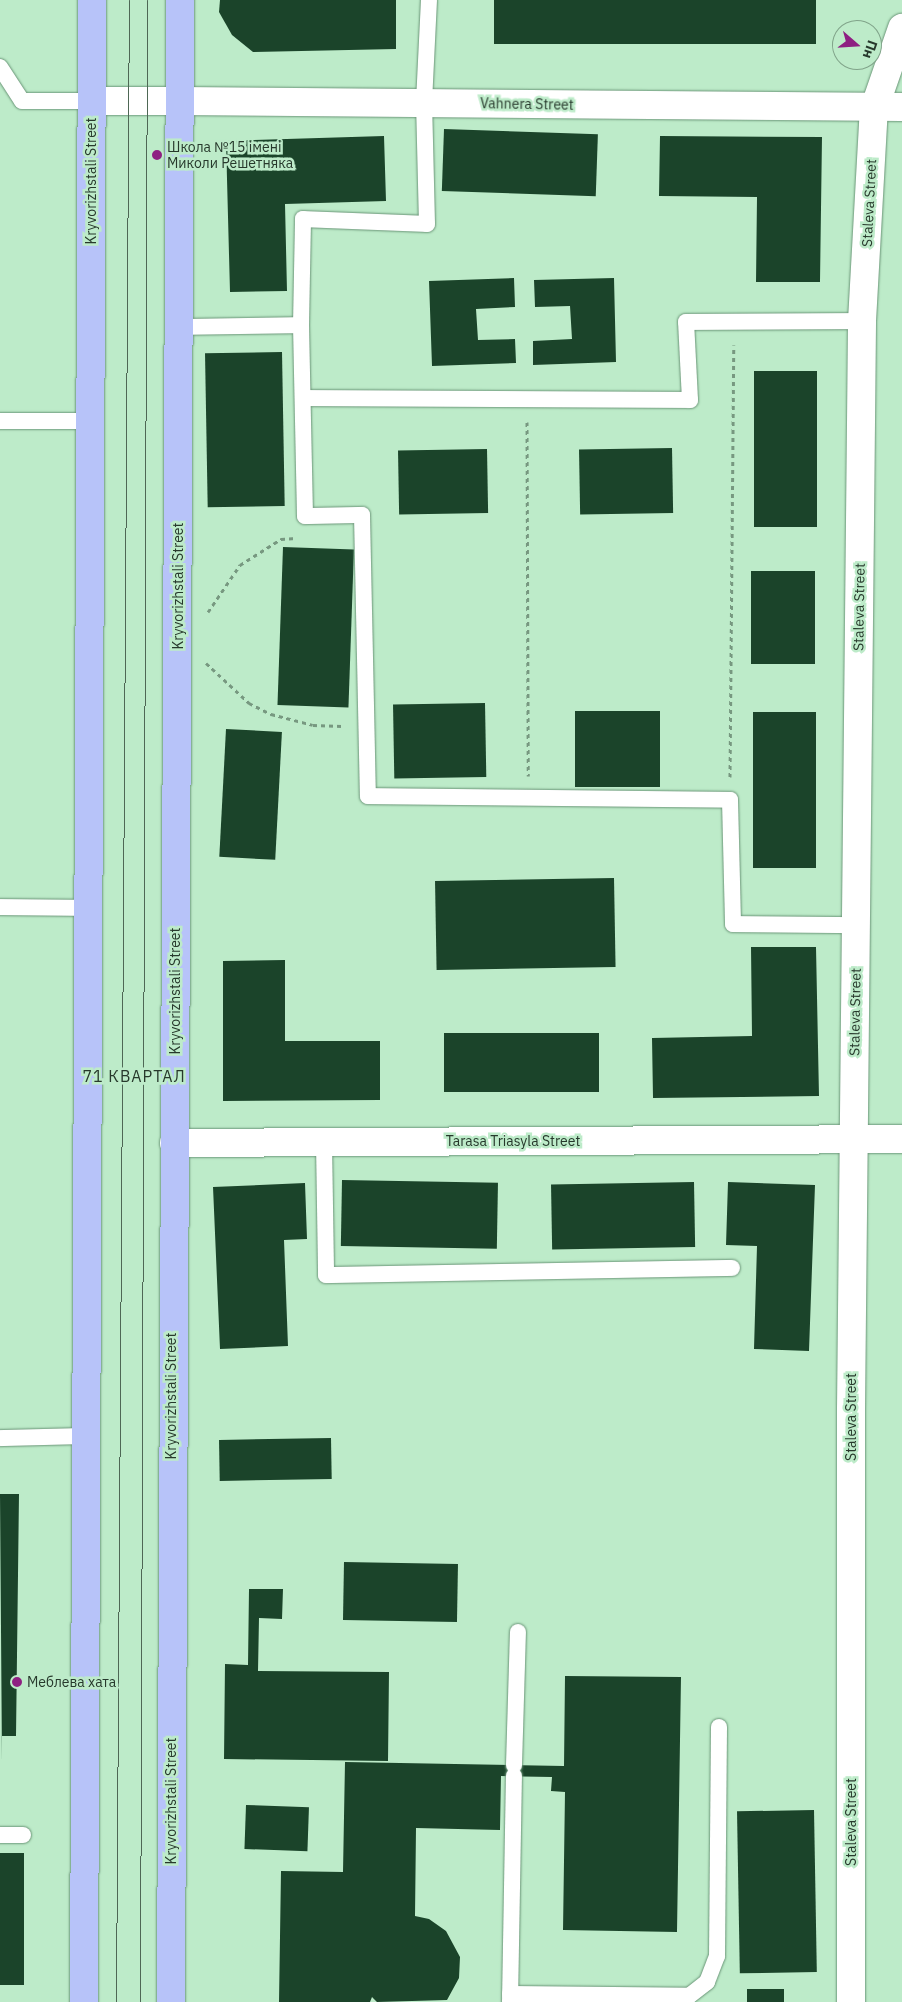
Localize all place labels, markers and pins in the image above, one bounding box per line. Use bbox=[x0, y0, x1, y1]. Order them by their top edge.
place label: Школа №15 імені Миколи Решетняка bbox=[167, 139, 293, 172]
marker: Школа №15 імені Миколи Решетняка bbox=[151, 149, 163, 161]
place label: Меблева хата bbox=[27, 1674, 116, 1690]
marker: Меблева хата bbox=[11, 1676, 23, 1688]

